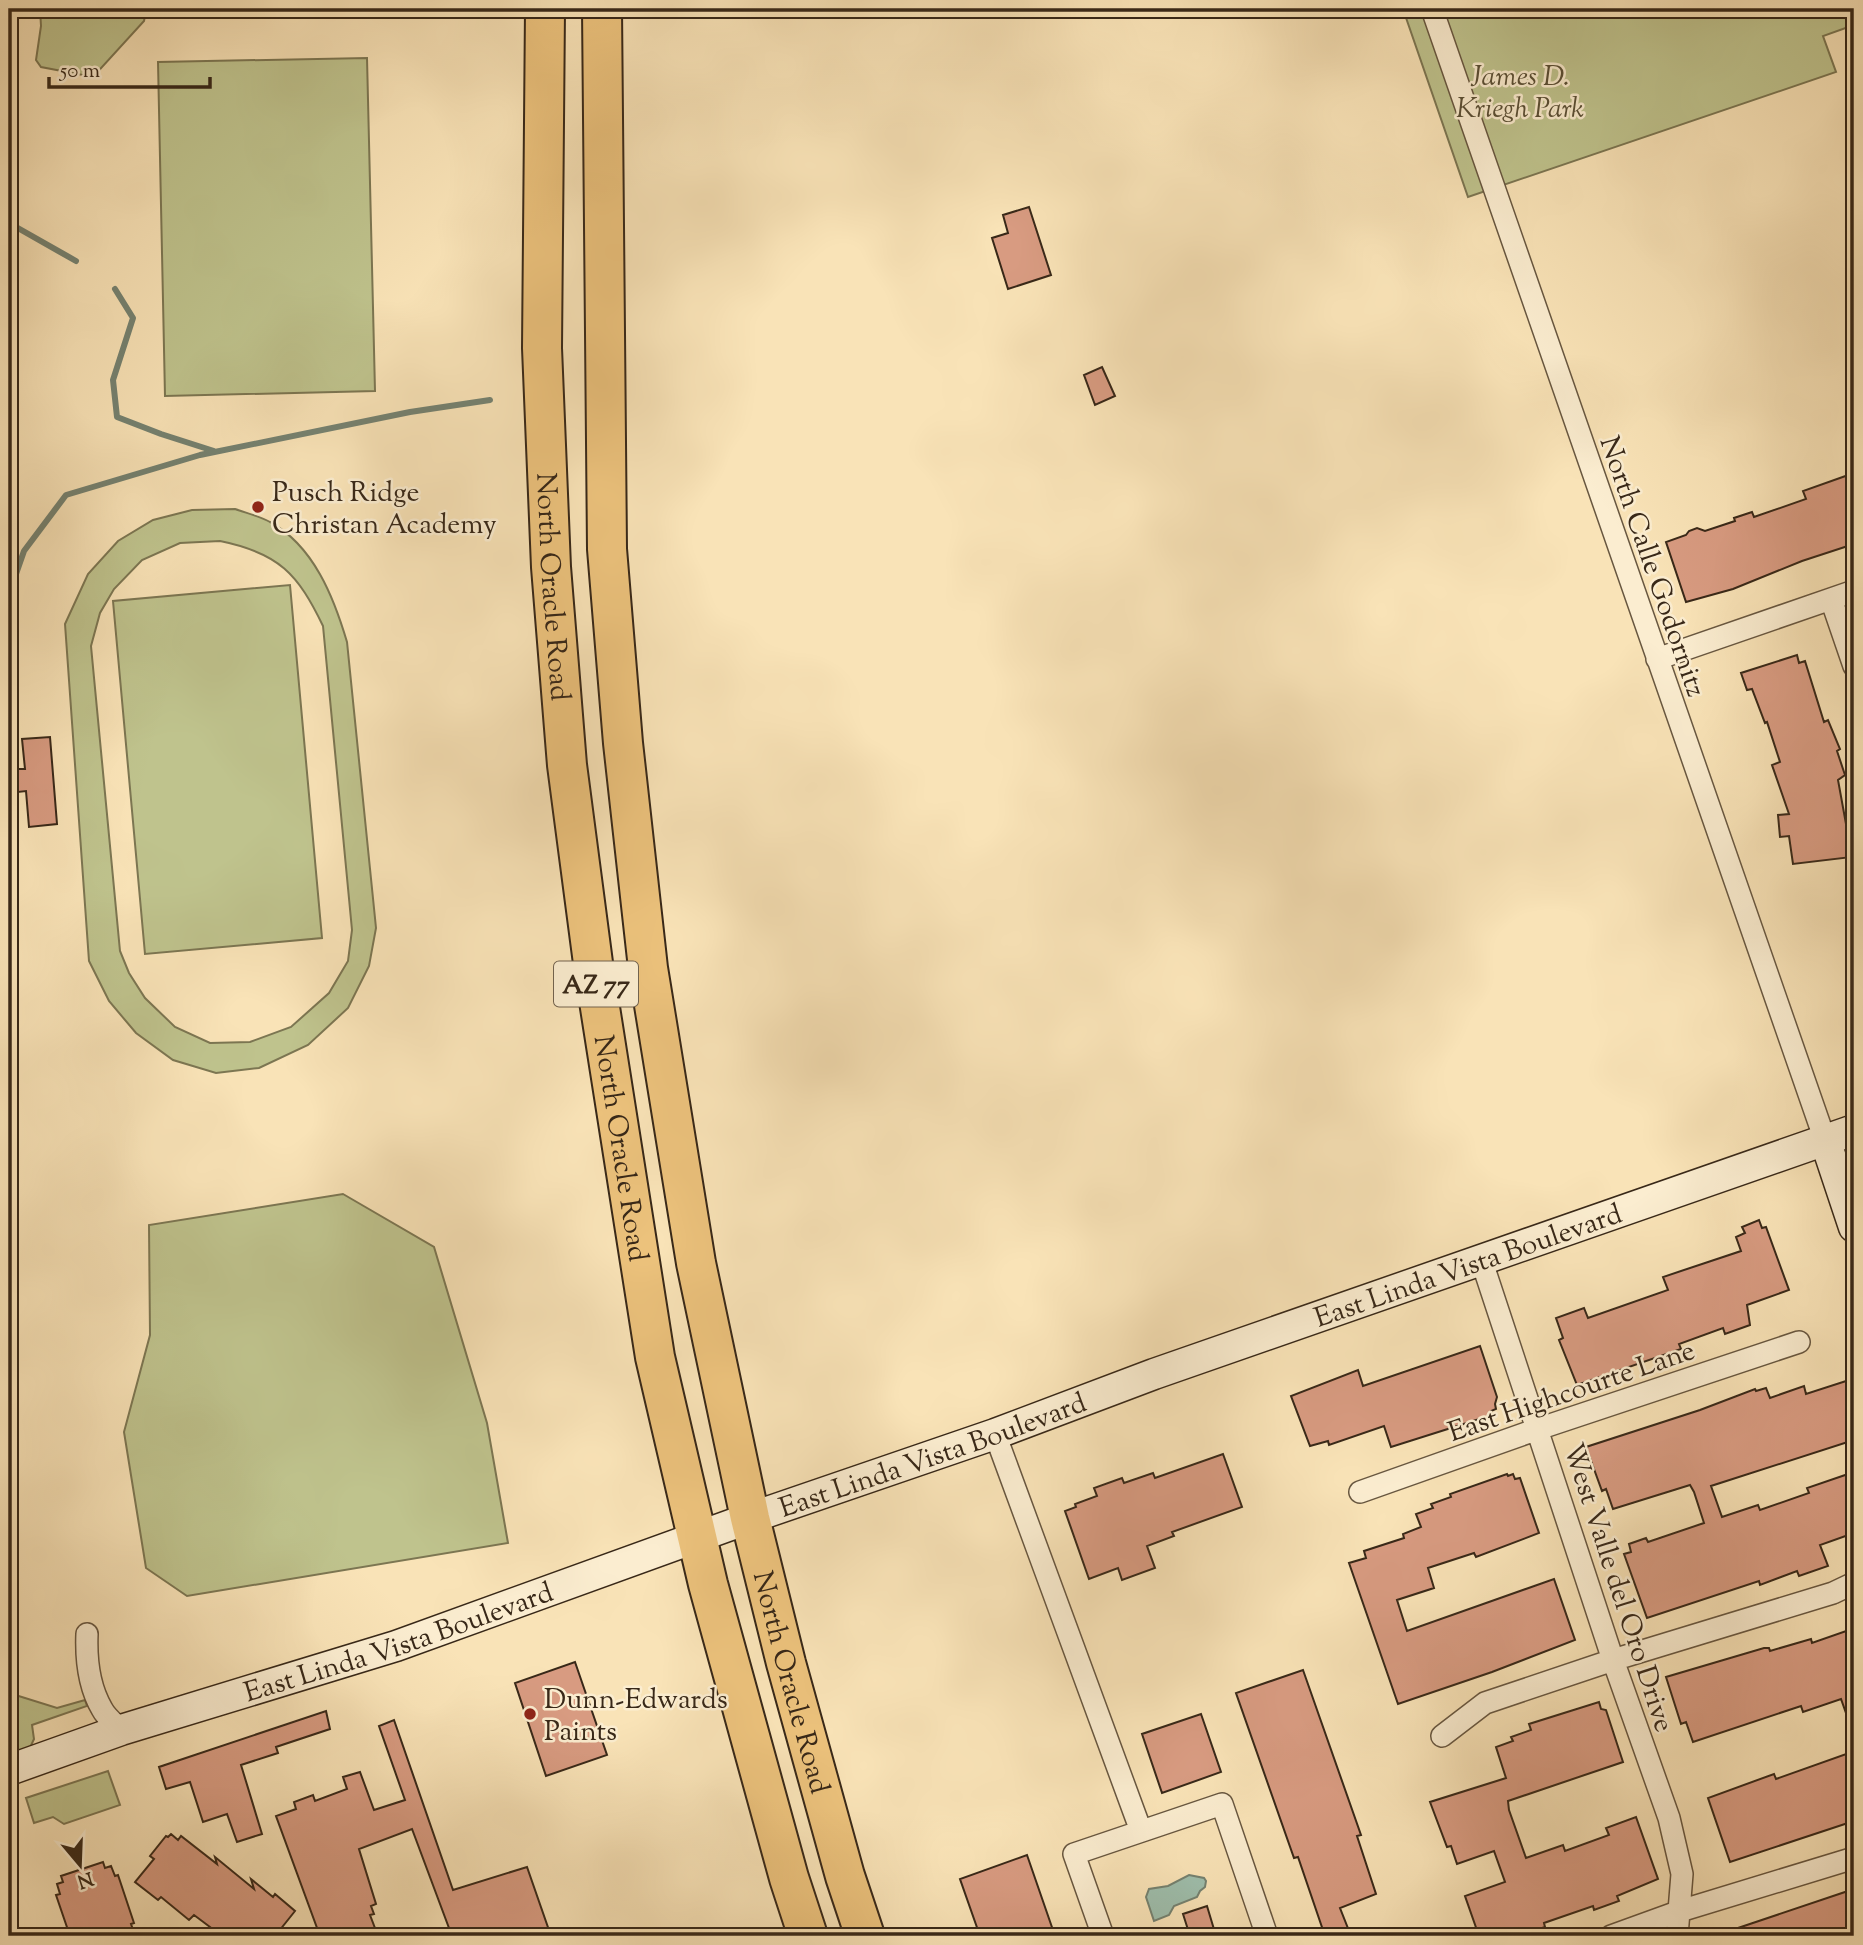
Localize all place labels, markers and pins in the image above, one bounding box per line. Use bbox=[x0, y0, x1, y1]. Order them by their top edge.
place label: Pusch Ridge Christan Academy bbox=[272, 474, 497, 546]
marker: Pusch Ridge Christan Academy bbox=[250, 499, 266, 515]
place label: Dunn-Edwards Paints bbox=[544, 1681, 728, 1753]
marker: Dunn-Edwards Paints bbox=[522, 1706, 538, 1722]

